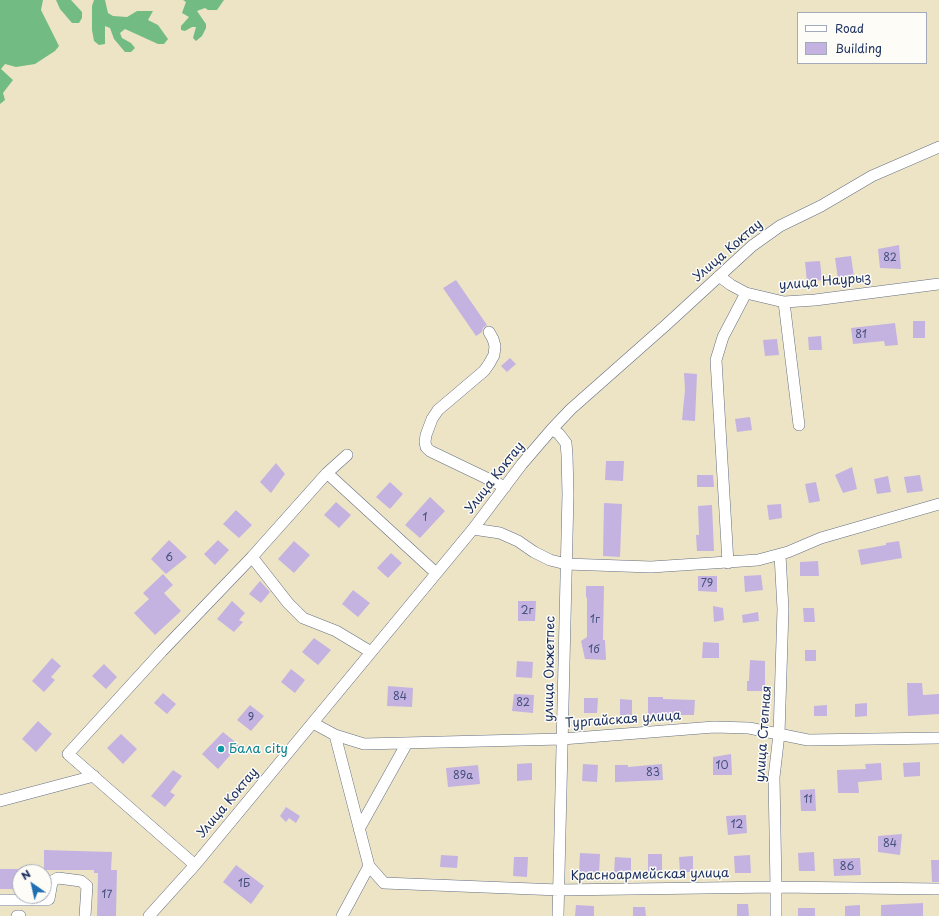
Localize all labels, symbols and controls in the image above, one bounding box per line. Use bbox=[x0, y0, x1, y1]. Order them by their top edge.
legend bbox=[797, 12, 927, 64]
text: Road bbox=[835, 19, 864, 37]
text: Building bbox=[835, 39, 882, 57]
street label: Улица Коктау bbox=[690, 217, 766, 285]
house number: 82 bbox=[883, 251, 897, 265]
street label: улица Наурыз bbox=[778, 270, 872, 294]
house number: 81 bbox=[855, 328, 867, 342]
street label: Улица Коктау bbox=[462, 439, 528, 517]
house number: 1 bbox=[423, 511, 427, 525]
house number: 6 bbox=[165, 551, 173, 565]
house number: 79 bbox=[701, 577, 713, 591]
house number: 2г bbox=[521, 604, 533, 618]
house number: 1г bbox=[590, 613, 600, 627]
street label: улица Окжетпес bbox=[541, 616, 559, 722]
house number: 1б bbox=[588, 643, 600, 657]
street label: улица Степная bbox=[753, 685, 775, 783]
house number: 84 bbox=[393, 690, 407, 704]
house number: 82 bbox=[516, 696, 530, 710]
street label: Тургайская улица bbox=[564, 708, 682, 732]
house number: 9 bbox=[248, 711, 254, 725]
place label: Бала city bbox=[229, 741, 288, 757]
marker: Бала city bbox=[216, 744, 226, 754]
house number: 10 bbox=[716, 759, 728, 773]
street label: Улица Коктау bbox=[194, 765, 262, 841]
house number: 83 bbox=[646, 766, 660, 780]
house number: 89а bbox=[453, 769, 473, 783]
house number: 11 bbox=[803, 793, 813, 807]
house number: 12 bbox=[731, 818, 743, 832]
house number: 84 bbox=[883, 837, 897, 851]
house number: 86 bbox=[840, 860, 854, 874]
north arrow bbox=[12, 864, 52, 904]
text: N bbox=[17, 865, 34, 884]
street label: Красноармейская улица bbox=[571, 866, 729, 884]
house number: 1Б bbox=[238, 877, 250, 891]
house number: 17 bbox=[102, 888, 112, 902]

